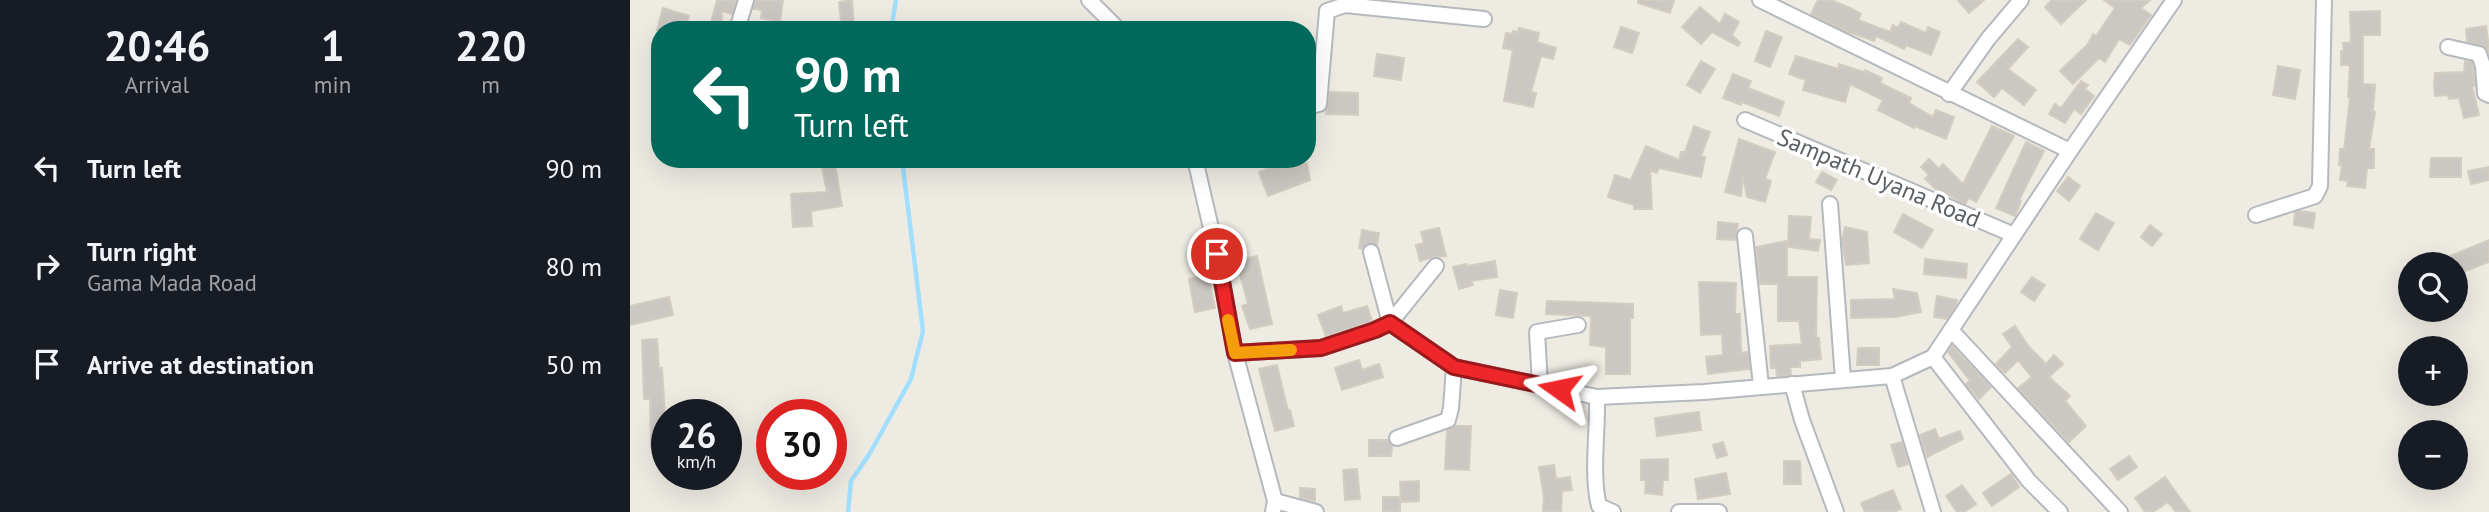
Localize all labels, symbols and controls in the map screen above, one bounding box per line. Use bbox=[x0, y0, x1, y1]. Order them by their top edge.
text: 20:46 bbox=[104, 18, 210, 73]
text: 1 bbox=[321, 18, 344, 73]
text: 220 bbox=[455, 18, 526, 73]
text: 90 m bbox=[794, 42, 901, 106]
icon: left bbox=[679, 49, 770, 140]
text: Arrival bbox=[125, 70, 189, 99]
text: min bbox=[314, 70, 351, 99]
text: m bbox=[481, 70, 500, 99]
text: Turn left bbox=[794, 104, 909, 146]
street label: Sampath Uyana Road bbox=[1773, 121, 1985, 235]
icon: left bbox=[28, 149, 66, 187]
text: Turn left bbox=[87, 152, 181, 185]
text: 90 m bbox=[546, 152, 602, 185]
pin bbox=[1187, 224, 1247, 284]
text: Turn right bbox=[87, 235, 196, 268]
icon: arrive bbox=[1198, 235, 1236, 273]
icon: right bbox=[28, 247, 66, 285]
text: 80 m bbox=[546, 250, 602, 283]
map controls bbox=[2398, 252, 2468, 490]
button: search bbox=[2398, 252, 2468, 322]
text: Gama Mada Road bbox=[87, 268, 257, 297]
button: + bbox=[2398, 336, 2468, 406]
icon: arrive bbox=[28, 345, 66, 383]
text: Arrive at destination bbox=[87, 348, 314, 381]
text: 50 m bbox=[546, 348, 602, 381]
position arrow bbox=[1522, 352, 1596, 426]
speed limit sign: 30 bbox=[756, 399, 847, 490]
text: 26 bbox=[677, 412, 716, 458]
button: − bbox=[2398, 420, 2468, 490]
text: km/h bbox=[677, 450, 716, 473]

